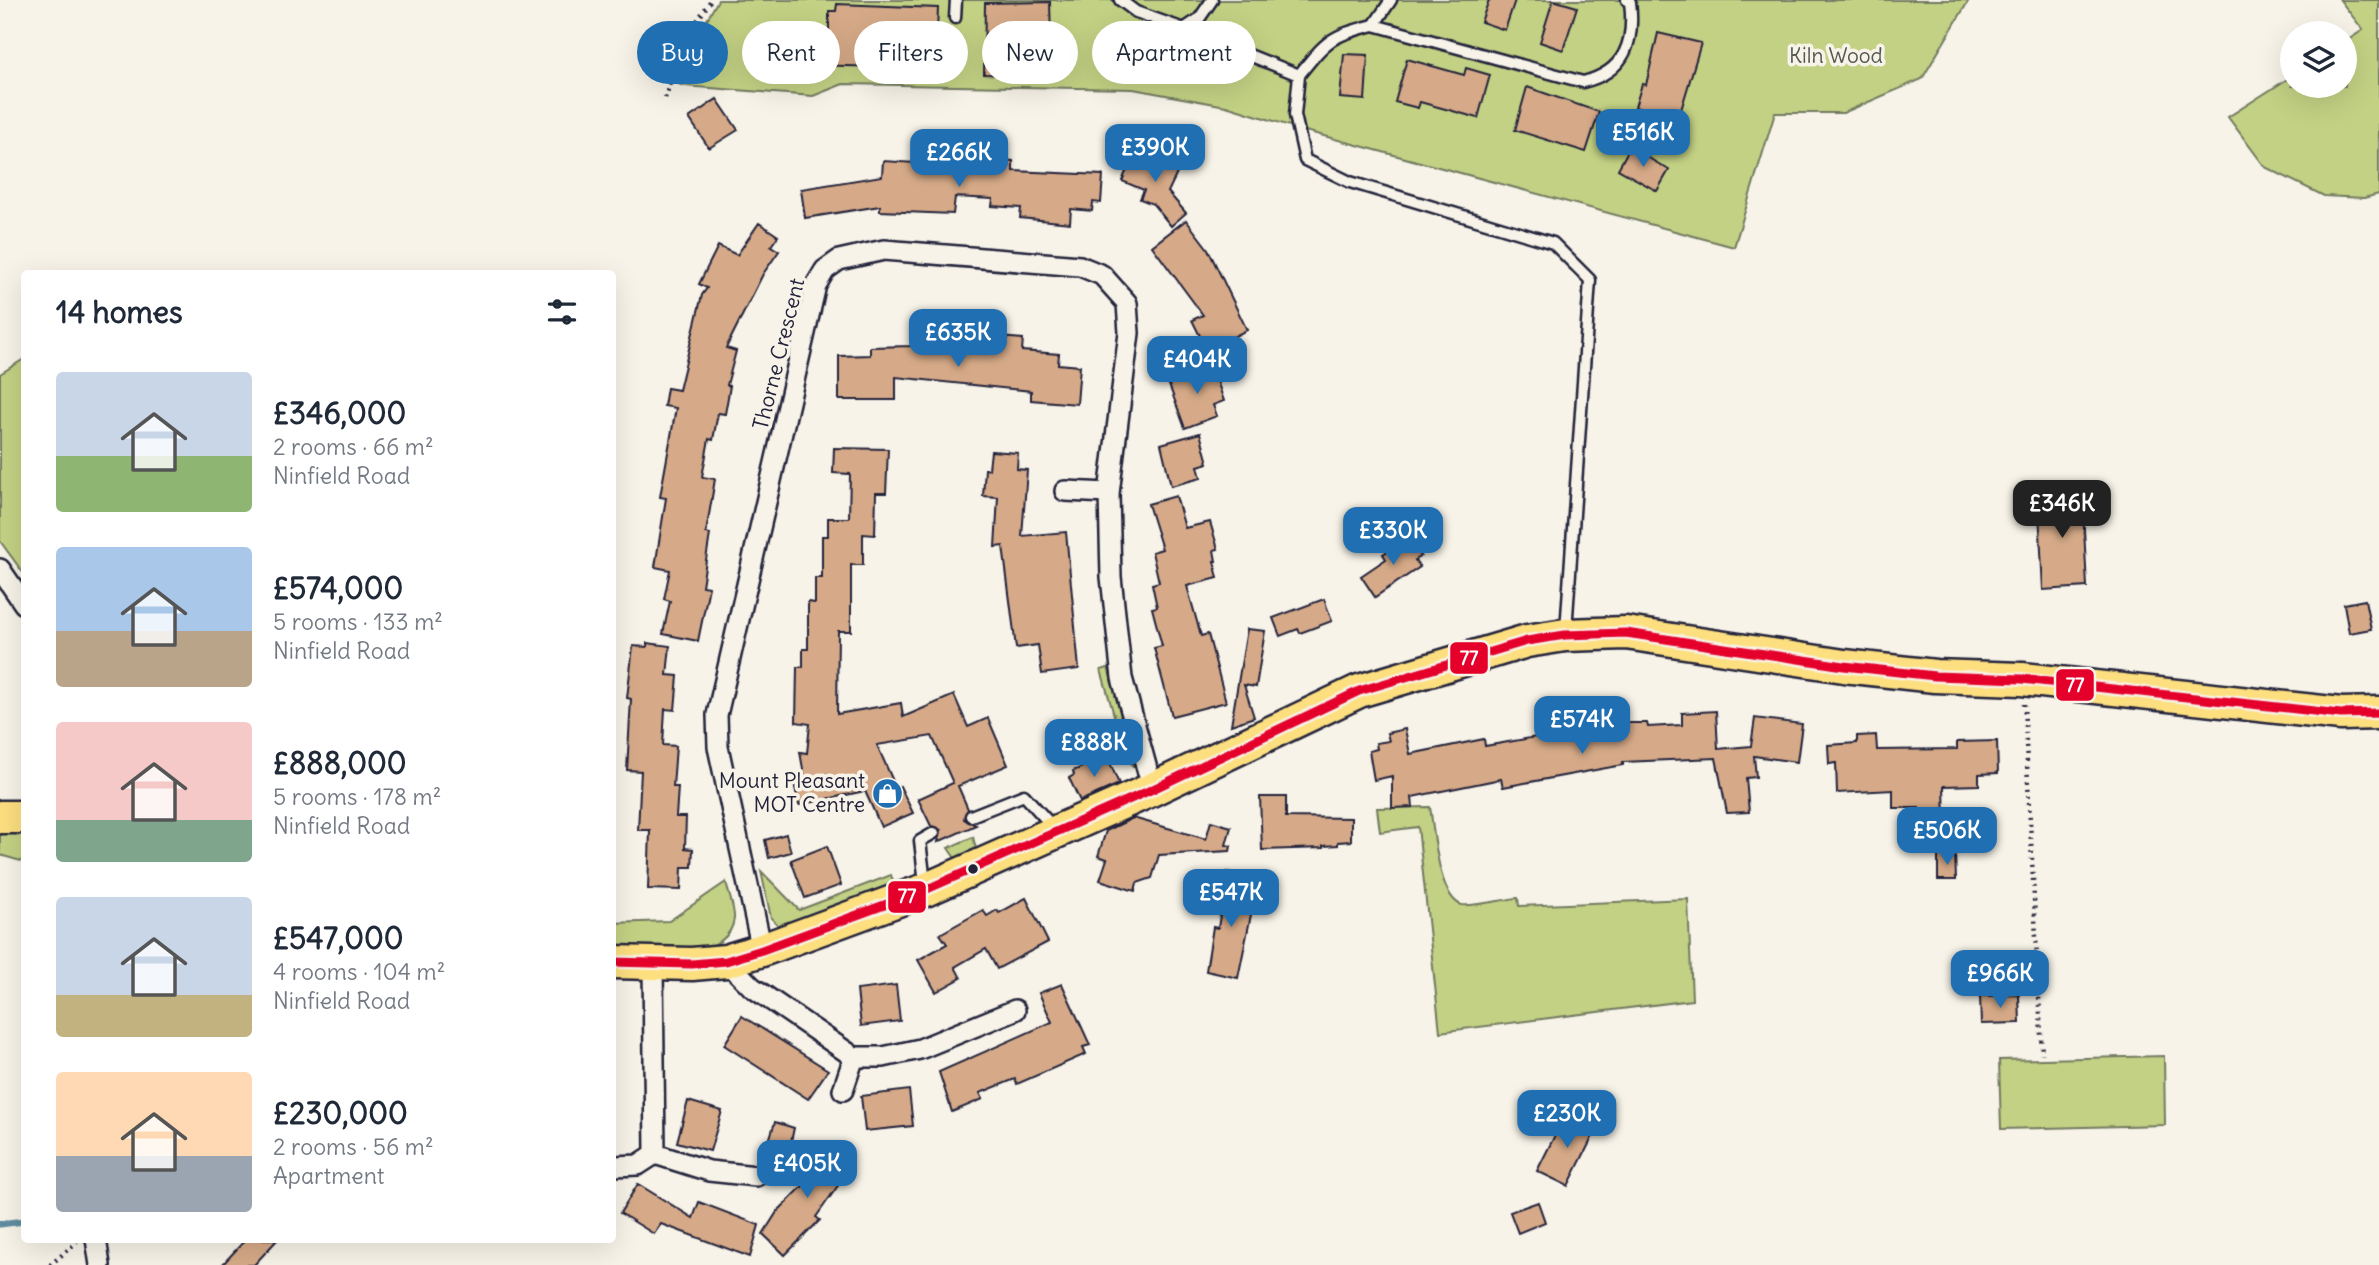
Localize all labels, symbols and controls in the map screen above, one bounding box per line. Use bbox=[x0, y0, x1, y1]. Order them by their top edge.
chip: Buy bbox=[637, 21, 728, 84]
chip: Rent bbox=[742, 21, 840, 84]
chip: Filters bbox=[854, 21, 968, 84]
chip: New bbox=[982, 21, 1078, 84]
chip: Apartment bbox=[1092, 21, 1256, 84]
map controls bbox=[2280, 21, 2357, 98]
button: layers bbox=[2280, 21, 2357, 98]
park label: Kiln Wood bbox=[1789, 42, 1883, 69]
pin: £516K bbox=[1594, 110, 1692, 169]
text: £516K bbox=[1612, 117, 1674, 146]
pin: £390K bbox=[1106, 124, 1204, 184]
pin: £266K bbox=[910, 130, 1008, 189]
text: £390K bbox=[1121, 132, 1189, 161]
text: £266K bbox=[926, 137, 992, 166]
street label: Thorne Crescent bbox=[747, 275, 810, 432]
text: 14 homes bbox=[56, 293, 183, 331]
icon: filters bbox=[543, 293, 581, 331]
pin: £635K bbox=[909, 310, 1007, 369]
text: £635K bbox=[925, 317, 991, 346]
pin: £404K bbox=[1148, 336, 1246, 396]
text: £404K bbox=[1163, 344, 1231, 373]
text: £346,000 bbox=[273, 394, 406, 432]
icon: home bbox=[112, 400, 196, 484]
text: 2 rooms · 66 m² bbox=[273, 432, 434, 461]
text: Ninfield Road bbox=[273, 461, 410, 490]
pin: £346K bbox=[2013, 480, 2111, 540]
text: £346K bbox=[2029, 488, 2095, 517]
pin: £330K bbox=[1344, 508, 1442, 567]
text: £330K bbox=[1359, 515, 1427, 544]
text: £574,000 bbox=[273, 569, 403, 607]
icon: home bbox=[112, 575, 196, 659]
text: 5 rooms · 133 m² bbox=[273, 607, 443, 636]
text: Ninfield Road bbox=[273, 636, 410, 665]
line badge: 77 bbox=[1449, 641, 1489, 675]
text: 77 bbox=[1460, 646, 1479, 670]
line badge: 77 bbox=[2055, 668, 2095, 702]
text: 77 bbox=[2066, 673, 2085, 697]
pin: £574K bbox=[1533, 696, 1631, 756]
text: £574K bbox=[1550, 704, 1614, 733]
pin: £888K bbox=[1045, 720, 1143, 779]
text: £888K bbox=[1061, 727, 1127, 756]
text: £888,000 bbox=[273, 744, 406, 782]
icon: home bbox=[112, 750, 196, 834]
place label: Mount Pleasant MOT Centre bbox=[719, 767, 865, 818]
shop icon: Mount Pleasant MOT Centre bbox=[871, 776, 905, 810]
text: 5 rooms · 178 m² bbox=[273, 782, 441, 811]
pin: £506K bbox=[1898, 808, 1996, 867]
text: Ninfield Road bbox=[273, 811, 410, 840]
text: £506K bbox=[1913, 815, 1981, 844]
unlabelled marker bbox=[966, 862, 980, 876]
pin: £547K bbox=[1182, 870, 1280, 929]
text: £547K bbox=[1199, 877, 1263, 906]
line badge: 77 bbox=[887, 880, 927, 914]
text: 77 bbox=[898, 884, 917, 908]
text: £547,000 bbox=[273, 919, 404, 957]
icon: home bbox=[112, 925, 196, 1009]
pin: £966K bbox=[1951, 950, 2049, 1010]
text: 4 rooms · 104 m² bbox=[273, 957, 445, 986]
text: £966K bbox=[1967, 958, 2033, 987]
text: Ninfield Road bbox=[273, 986, 410, 1015]
pin: £230K bbox=[1518, 1090, 1616, 1150]
text: £230,000 bbox=[273, 1094, 408, 1132]
text: £230K bbox=[1533, 1098, 1601, 1127]
icon: home bbox=[112, 1100, 196, 1184]
text: 2 rooms · 56 m² bbox=[273, 1132, 434, 1161]
pin: £405K bbox=[758, 1140, 856, 1200]
text: £405K bbox=[773, 1148, 841, 1177]
text: Apartment bbox=[273, 1161, 385, 1190]

